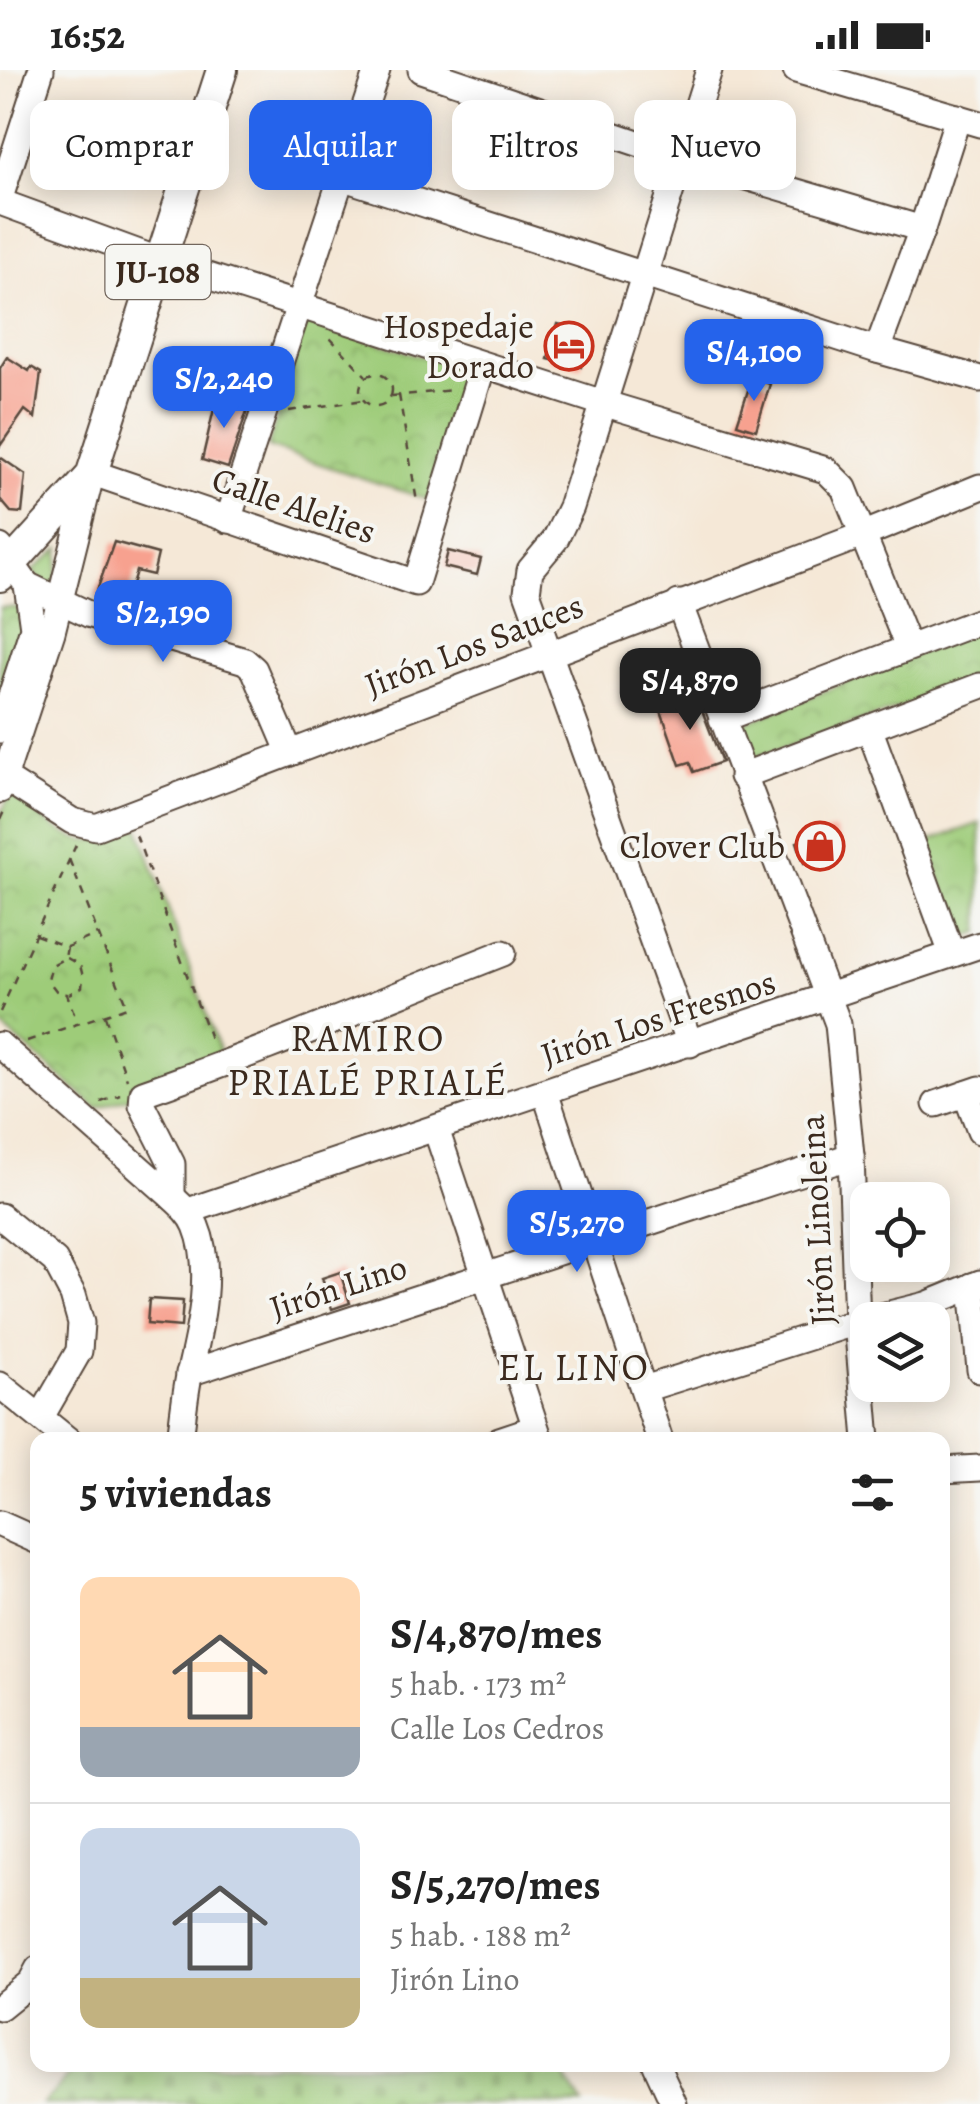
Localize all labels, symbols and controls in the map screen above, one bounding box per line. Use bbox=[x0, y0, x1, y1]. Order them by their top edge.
text: 16:52 bbox=[50, 9, 125, 61]
chip: Comprar bbox=[30, 100, 229, 190]
chip: Alquilar bbox=[249, 100, 432, 190]
chip: Filtros bbox=[452, 100, 614, 190]
chip: Nuevo bbox=[634, 100, 796, 190]
road number: JU-108 bbox=[106, 245, 210, 299]
place label: Hospedaje Dorado bbox=[383, 302, 534, 390]
pin: S/4,100 bbox=[662, 319, 846, 404]
hotel icon: Hospedaje Dorado bbox=[543, 320, 595, 372]
text: S/4,100 bbox=[706, 329, 802, 373]
pin: S/2,240 bbox=[132, 346, 316, 431]
text: S/2,240 bbox=[175, 356, 273, 400]
street label: Calle Alelies bbox=[206, 455, 382, 555]
pin: S/2,190 bbox=[71, 580, 255, 665]
street label: Jirón Los Sauces bbox=[358, 581, 590, 709]
text: S/2,190 bbox=[116, 590, 210, 634]
pin: S/4,870 bbox=[598, 648, 782, 733]
text: S/4,870 bbox=[642, 658, 738, 702]
shop icon: Clover Club bbox=[794, 820, 846, 872]
place label: Clover Club bbox=[619, 822, 785, 870]
street label: Jirón Los Fresnos bbox=[535, 957, 781, 1079]
district label: RAMIRO PRIALÉ PRIALÉ bbox=[227, 1012, 509, 1108]
street label: Jirón Linoleina bbox=[787, 1113, 846, 1327]
map controls bbox=[850, 1182, 950, 1402]
button: locate bbox=[850, 1182, 950, 1282]
pin: S/5,270 bbox=[485, 1190, 669, 1275]
text: S/5,270 bbox=[529, 1200, 625, 1244]
street label: Jirón Lino bbox=[263, 1242, 413, 1332]
button: layers bbox=[850, 1302, 950, 1402]
district label: EL LINO bbox=[498, 1341, 650, 1393]
text: 5 viviendas bbox=[80, 1464, 272, 1521]
icon: filters bbox=[845, 1465, 900, 1520]
text: S/4,870/mes bbox=[390, 1605, 602, 1662]
icon: home bbox=[160, 1617, 280, 1737]
text: 5 hab. · 173 m² bbox=[390, 1662, 566, 1706]
text: Calle Los Cedros bbox=[390, 1706, 604, 1750]
text: S/5,270/mes bbox=[390, 1856, 601, 1913]
icon: home bbox=[160, 1868, 280, 1988]
text: 5 hab. · 188 m² bbox=[390, 1913, 571, 1957]
text: Jirón Lino bbox=[390, 1957, 519, 2001]

